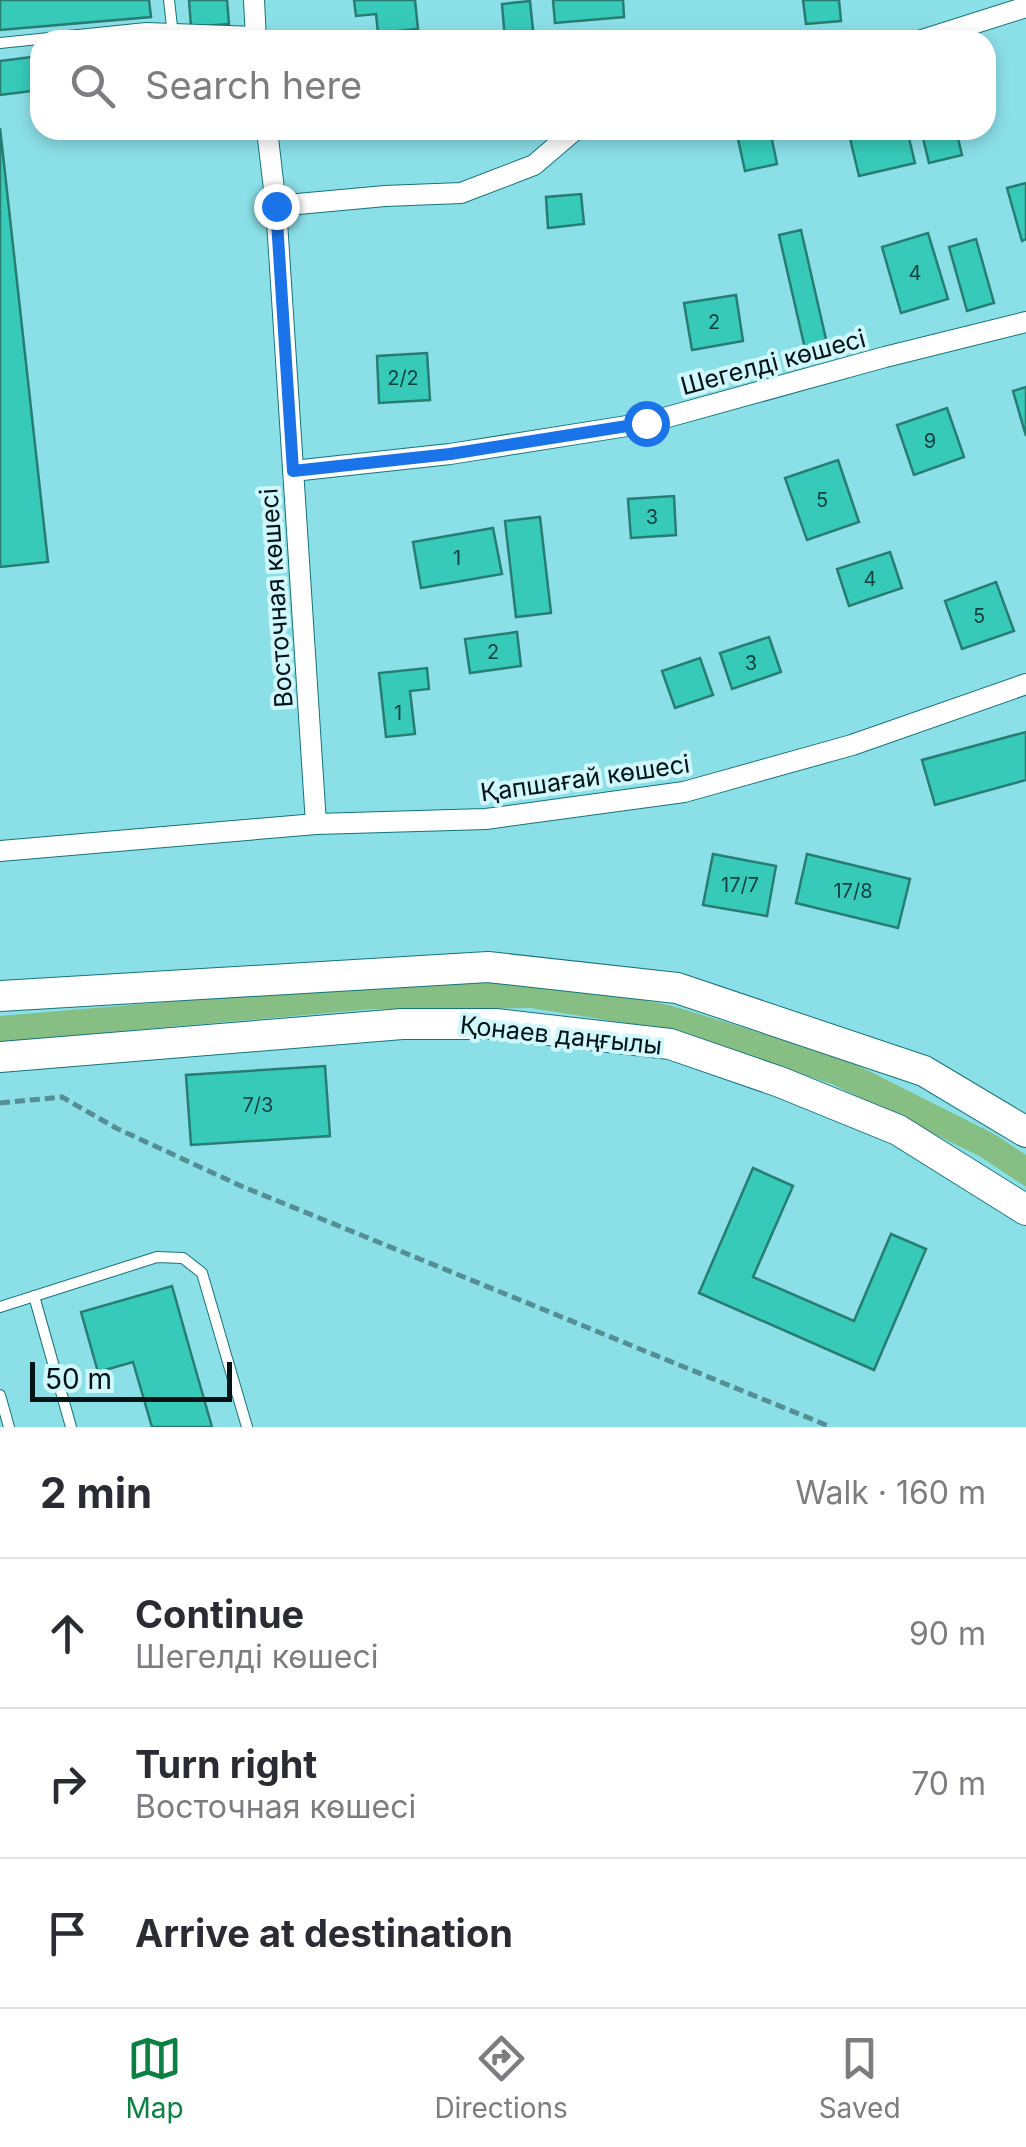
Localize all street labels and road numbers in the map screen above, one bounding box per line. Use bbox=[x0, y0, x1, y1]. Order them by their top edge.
street label: Шегелді көшесі bbox=[677, 323, 869, 401]
street label: Восточная көшесі bbox=[253, 487, 299, 709]
street label: Қапшағай көшесі bbox=[478, 748, 692, 808]
street label: Қонаев даңғылы bbox=[459, 1009, 663, 1061]

